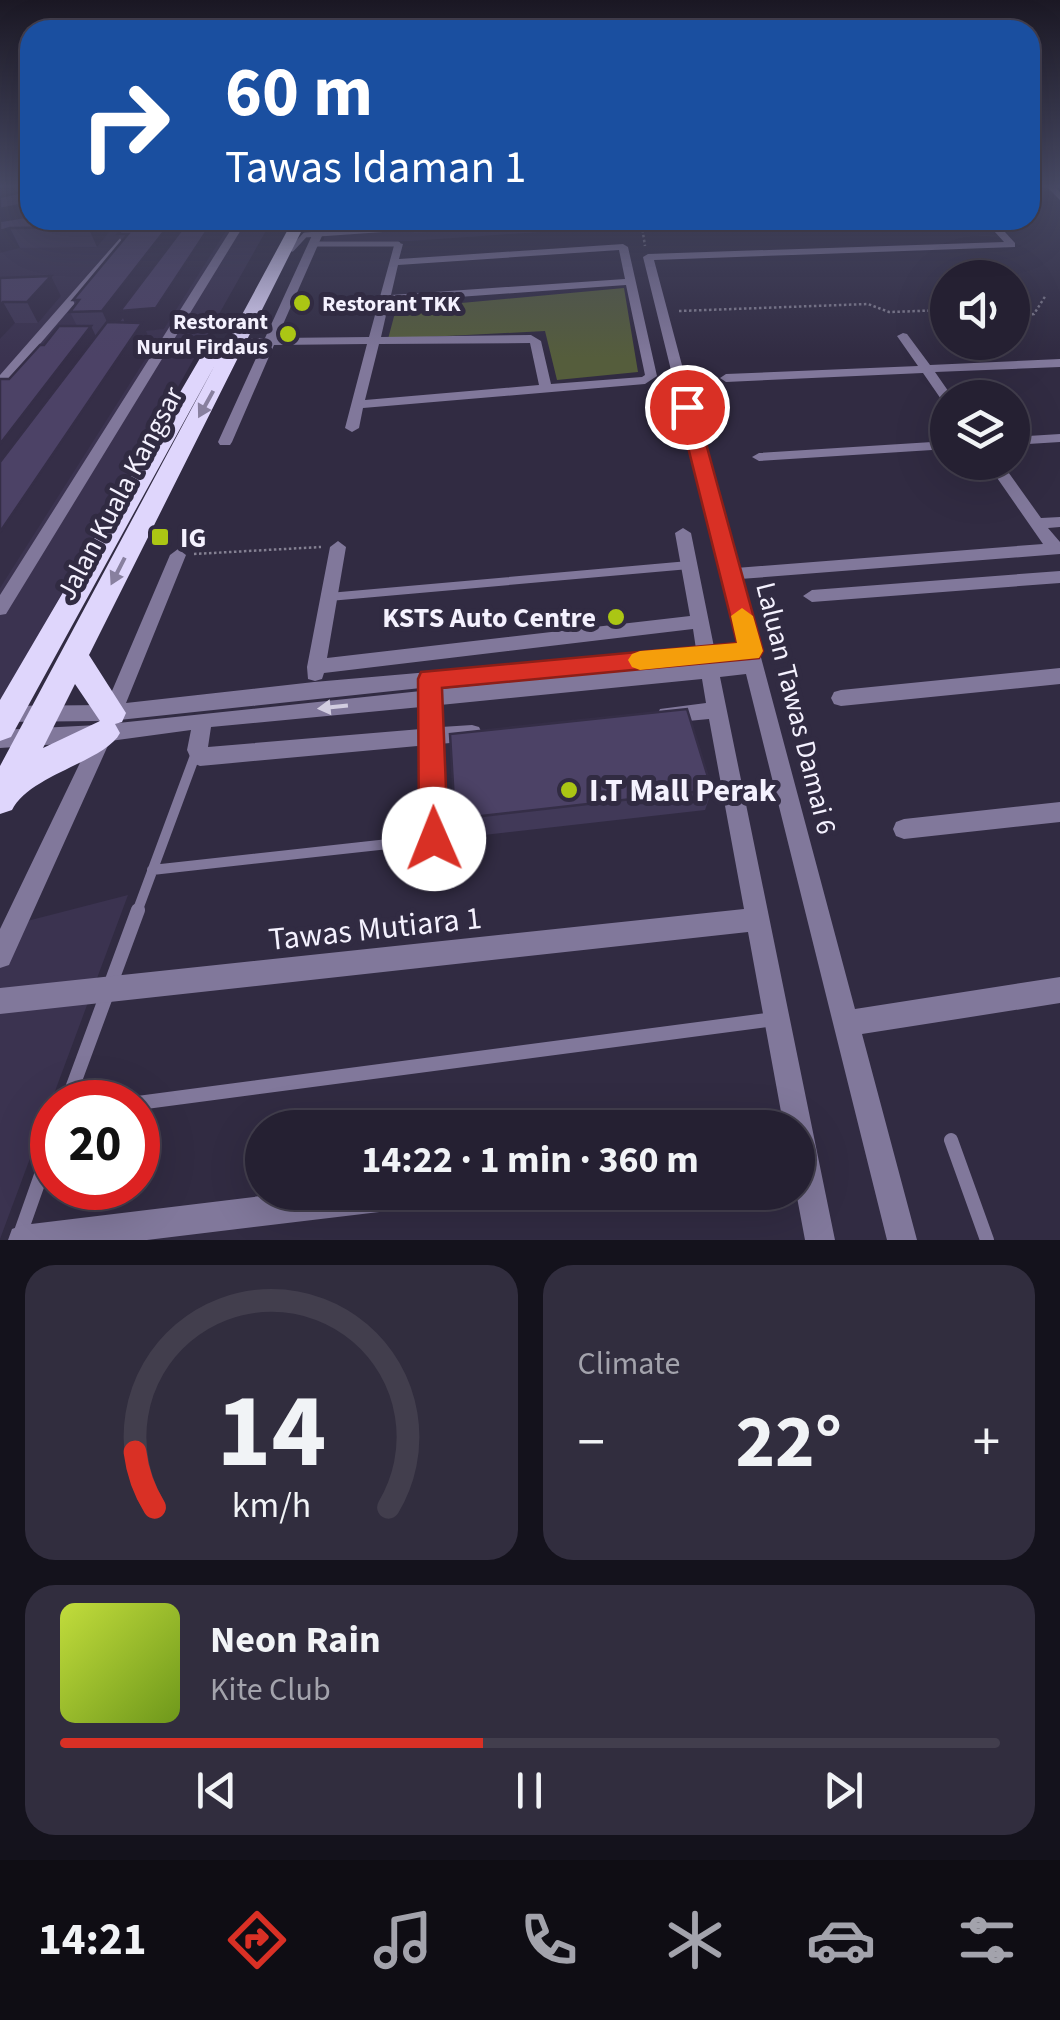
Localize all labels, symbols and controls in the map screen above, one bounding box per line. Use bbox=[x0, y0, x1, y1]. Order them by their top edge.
text: 60 m bbox=[225, 43, 373, 143]
icon: right bbox=[60, 60, 190, 190]
text: Tawas Idaman 1 bbox=[225, 136, 526, 200]
map controls bbox=[930, 260, 1030, 480]
button: sound bbox=[930, 260, 1030, 360]
place label: Restorant TKK bbox=[322, 288, 461, 320]
marker: Restorant TKK bbox=[291, 292, 313, 314]
place label: Restorant Nurul Firdaus bbox=[136, 306, 269, 363]
marker: Restorant Nurul Firdaus bbox=[277, 323, 299, 345]
pin bbox=[645, 365, 730, 450]
street label: Jalan Kuala Kangsar bbox=[47, 379, 193, 608]
icon: arrive bbox=[660, 380, 715, 435]
button: layers bbox=[930, 380, 1030, 480]
one-way arrow bbox=[198, 389, 215, 418]
place label: IG bbox=[180, 518, 206, 558]
marker: IG bbox=[149, 526, 171, 548]
one-way arrow bbox=[110, 556, 127, 585]
street label: Laluan Tawas Damai 6 bbox=[745, 578, 847, 839]
place label: KSTS Auto Centre bbox=[382, 598, 596, 638]
marker: KSTS Auto Centre bbox=[605, 606, 627, 628]
one-way arrow bbox=[316, 699, 348, 715]
place label: I.T Mall Perak bbox=[589, 768, 777, 814]
marker: I.T Mall Perak bbox=[558, 779, 580, 801]
position arrow bbox=[382, 787, 486, 891]
street label: Tawas Mutiara 1 bbox=[266, 895, 484, 963]
speed limit sign: 20 bbox=[30, 1080, 160, 1210]
text: 14:22 · 1 min · 360 m bbox=[361, 1133, 699, 1187]
text: Climate bbox=[578, 1341, 680, 1387]
text: 14 bbox=[216, 1359, 326, 1507]
text: 22° bbox=[735, 1389, 842, 1496]
text: − bbox=[578, 1404, 605, 1482]
text: + bbox=[973, 1404, 1000, 1482]
text: km/h bbox=[232, 1480, 311, 1531]
text: Neon Rain bbox=[210, 1613, 381, 1667]
text: Kite Club bbox=[210, 1667, 331, 1713]
icon: previous bbox=[189, 1763, 244, 1818]
icon: pause bbox=[502, 1763, 557, 1818]
icon: next bbox=[816, 1763, 871, 1818]
icon: directions bbox=[222, 1905, 292, 1975]
icon: music bbox=[368, 1905, 438, 1975]
icon: phone bbox=[514, 1905, 584, 1975]
icon: climate bbox=[660, 1905, 730, 1975]
icon: car bbox=[806, 1905, 876, 1975]
icon: filters bbox=[952, 1905, 1022, 1975]
text: 14:21 bbox=[38, 1908, 147, 1972]

